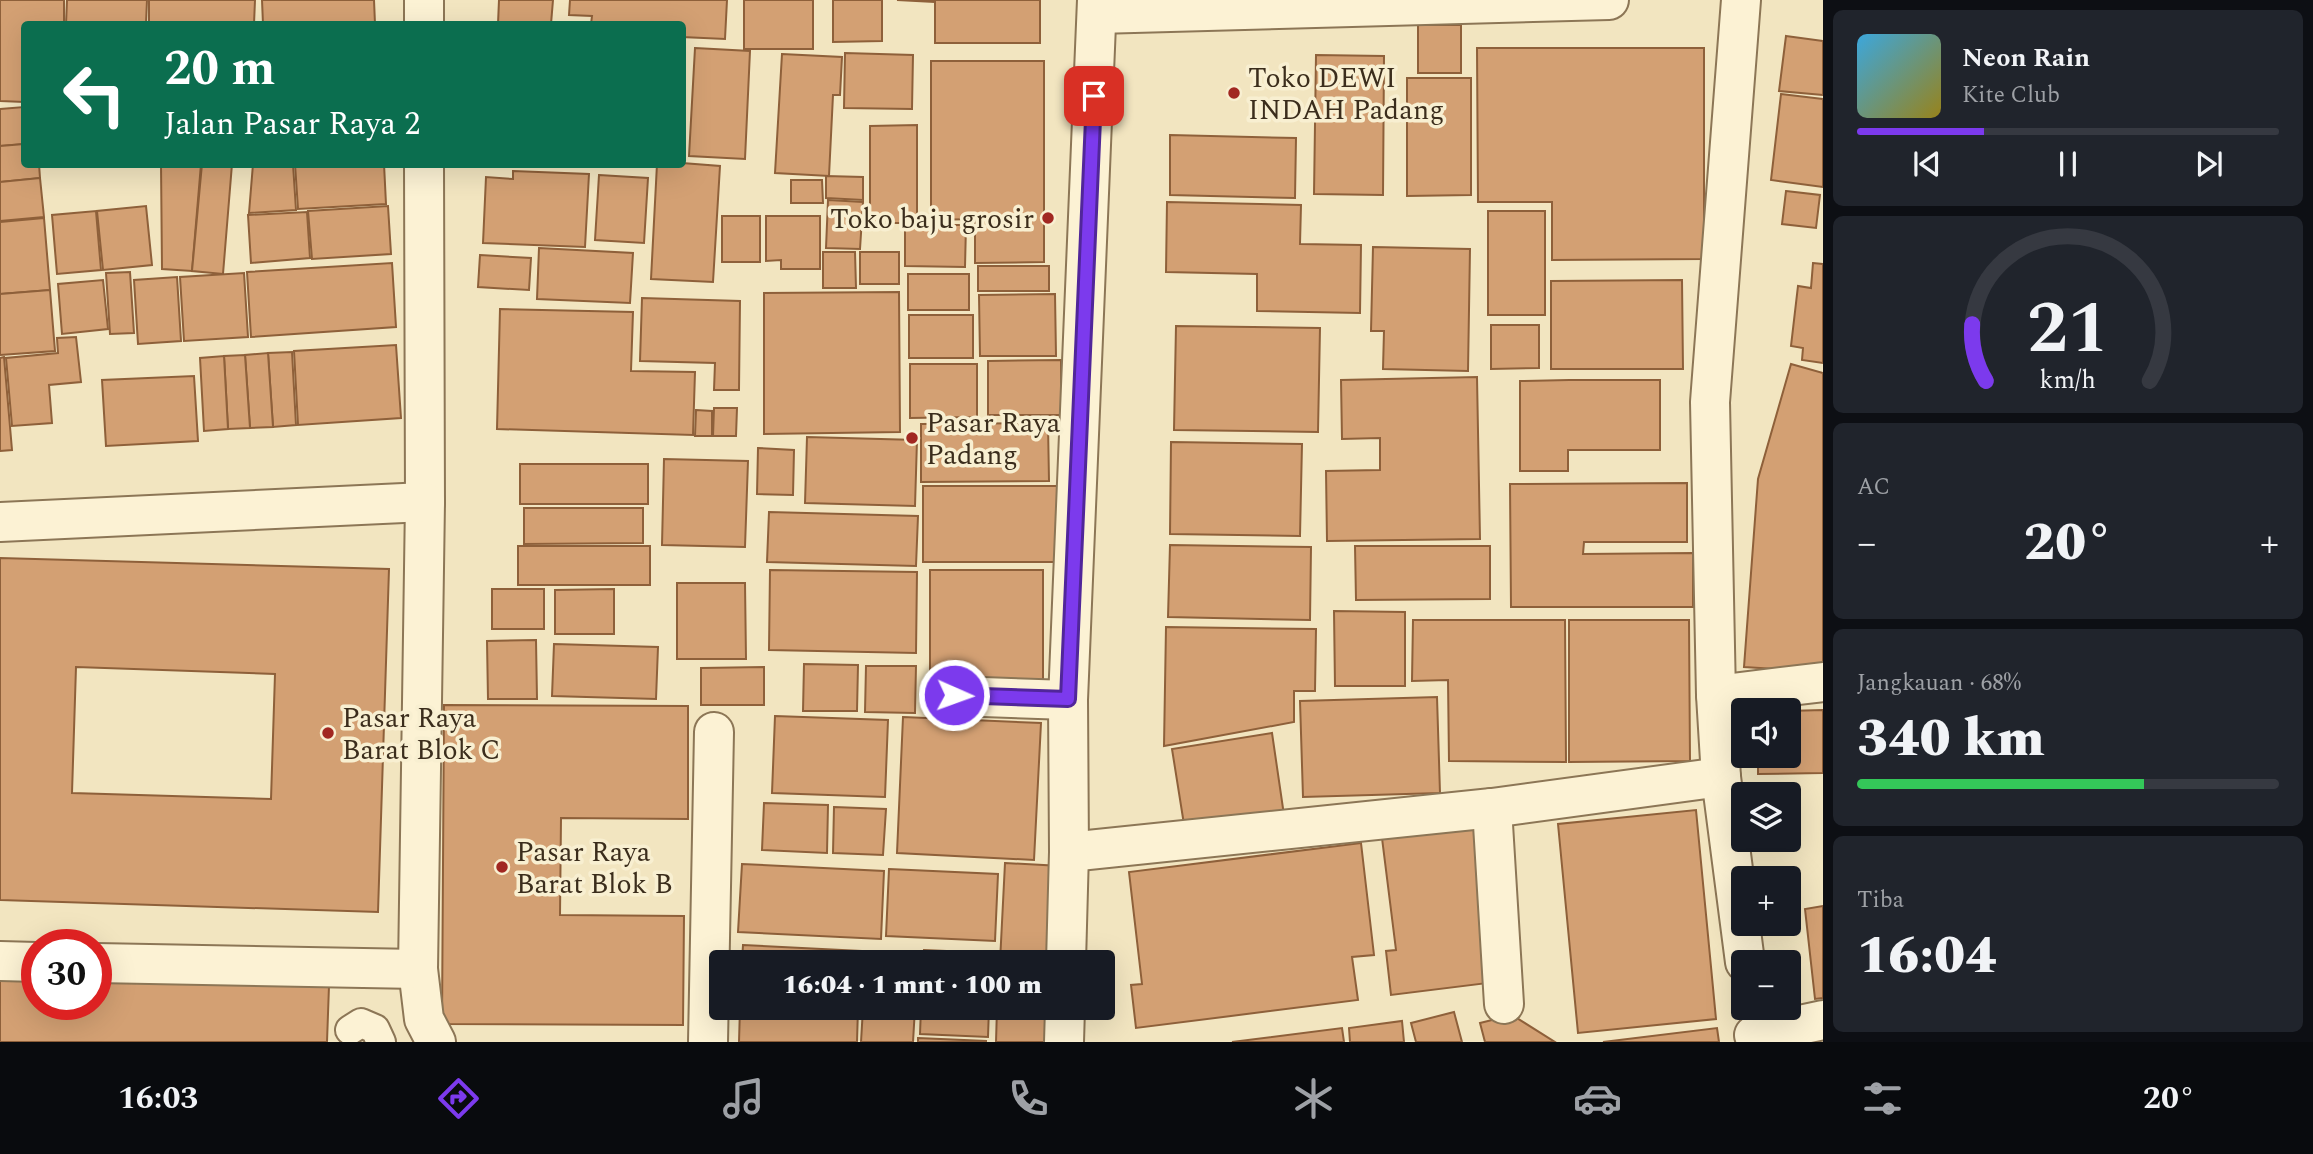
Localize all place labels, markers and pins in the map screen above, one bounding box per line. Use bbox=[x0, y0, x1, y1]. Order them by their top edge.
place label: Toko DEWI INDAH Padang bbox=[1248, 57, 1444, 132]
pin bbox=[1064, 66, 1124, 126]
marker: Toko DEWI INDAH Padang bbox=[1226, 85, 1242, 101]
place label: Toko baju grosir bbox=[830, 198, 1034, 241]
marker: Toko baju grosir bbox=[1040, 210, 1056, 226]
place label: Pasar Raya Padang bbox=[926, 402, 1061, 477]
marker: Pasar Raya Padang bbox=[904, 430, 920, 446]
place label: Pasar Raya Barat Blok C bbox=[342, 697, 501, 772]
marker: Pasar Raya Barat Blok C bbox=[320, 725, 336, 741]
place label: Pasar Raya Barat Blok B bbox=[516, 831, 673, 906]
marker: Pasar Raya Barat Blok B bbox=[494, 859, 510, 875]

